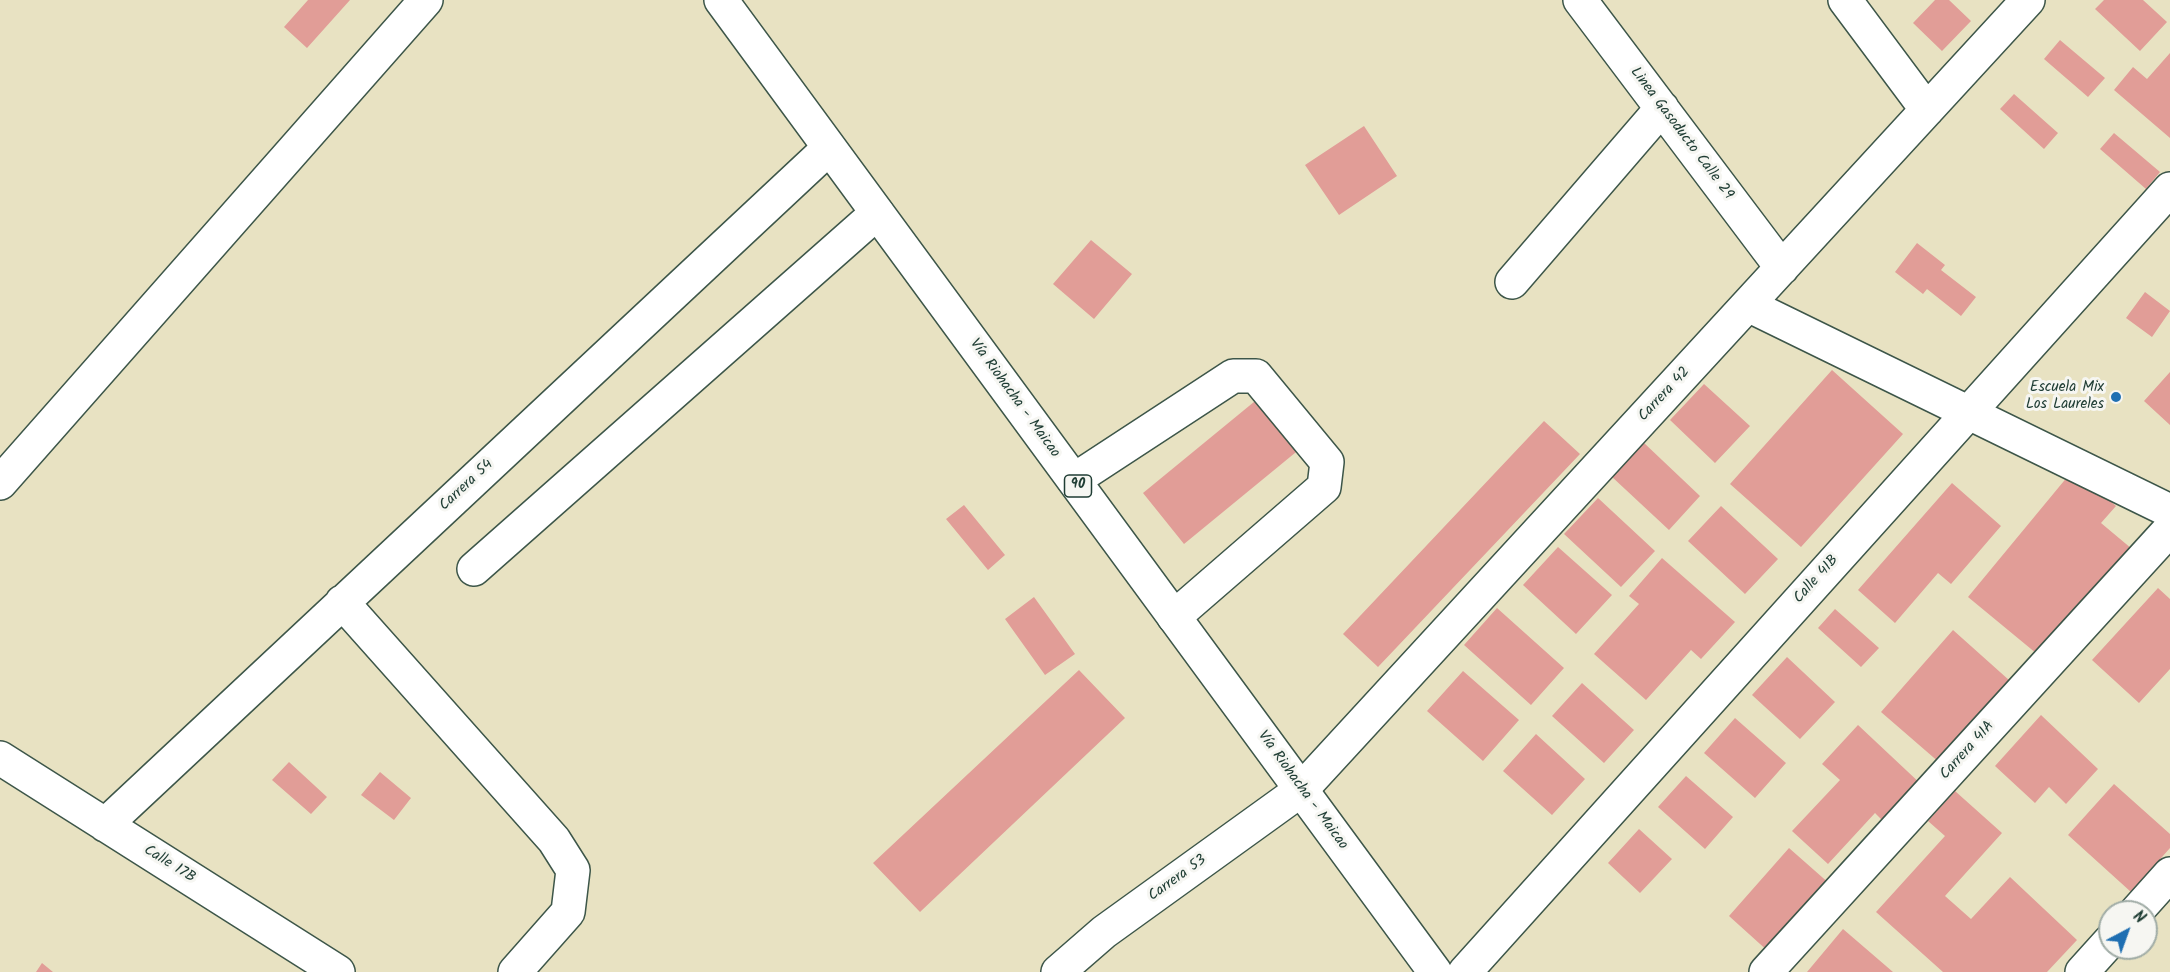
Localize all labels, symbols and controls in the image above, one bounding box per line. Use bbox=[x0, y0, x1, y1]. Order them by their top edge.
street label: Linea Gasoducto Calle 29 bbox=[1625, 64, 1737, 204]
street label: Vía Riohacha - Maicao bbox=[965, 336, 1063, 462]
street label: Carrera 42 bbox=[1635, 364, 1695, 426]
place label: Escuela Mix Los Laureles bbox=[2026, 379, 2104, 414]
marker: Escuela Mix Los Laureles bbox=[2109, 390, 2123, 404]
street label: Carrera 54 bbox=[436, 457, 498, 515]
road number: 90 bbox=[1064, 475, 1092, 497]
street label: Calle 41B bbox=[1791, 552, 1843, 608]
street label: Carrera 41A bbox=[1937, 718, 1999, 784]
street label: Vía Riohacha - Maicao bbox=[1253, 728, 1351, 854]
street label: Calle 17B bbox=[140, 842, 198, 888]
street label: Carrera 53 bbox=[1145, 852, 1211, 906]
north arrow bbox=[2098, 900, 2158, 960]
text: N bbox=[2127, 905, 2151, 930]

